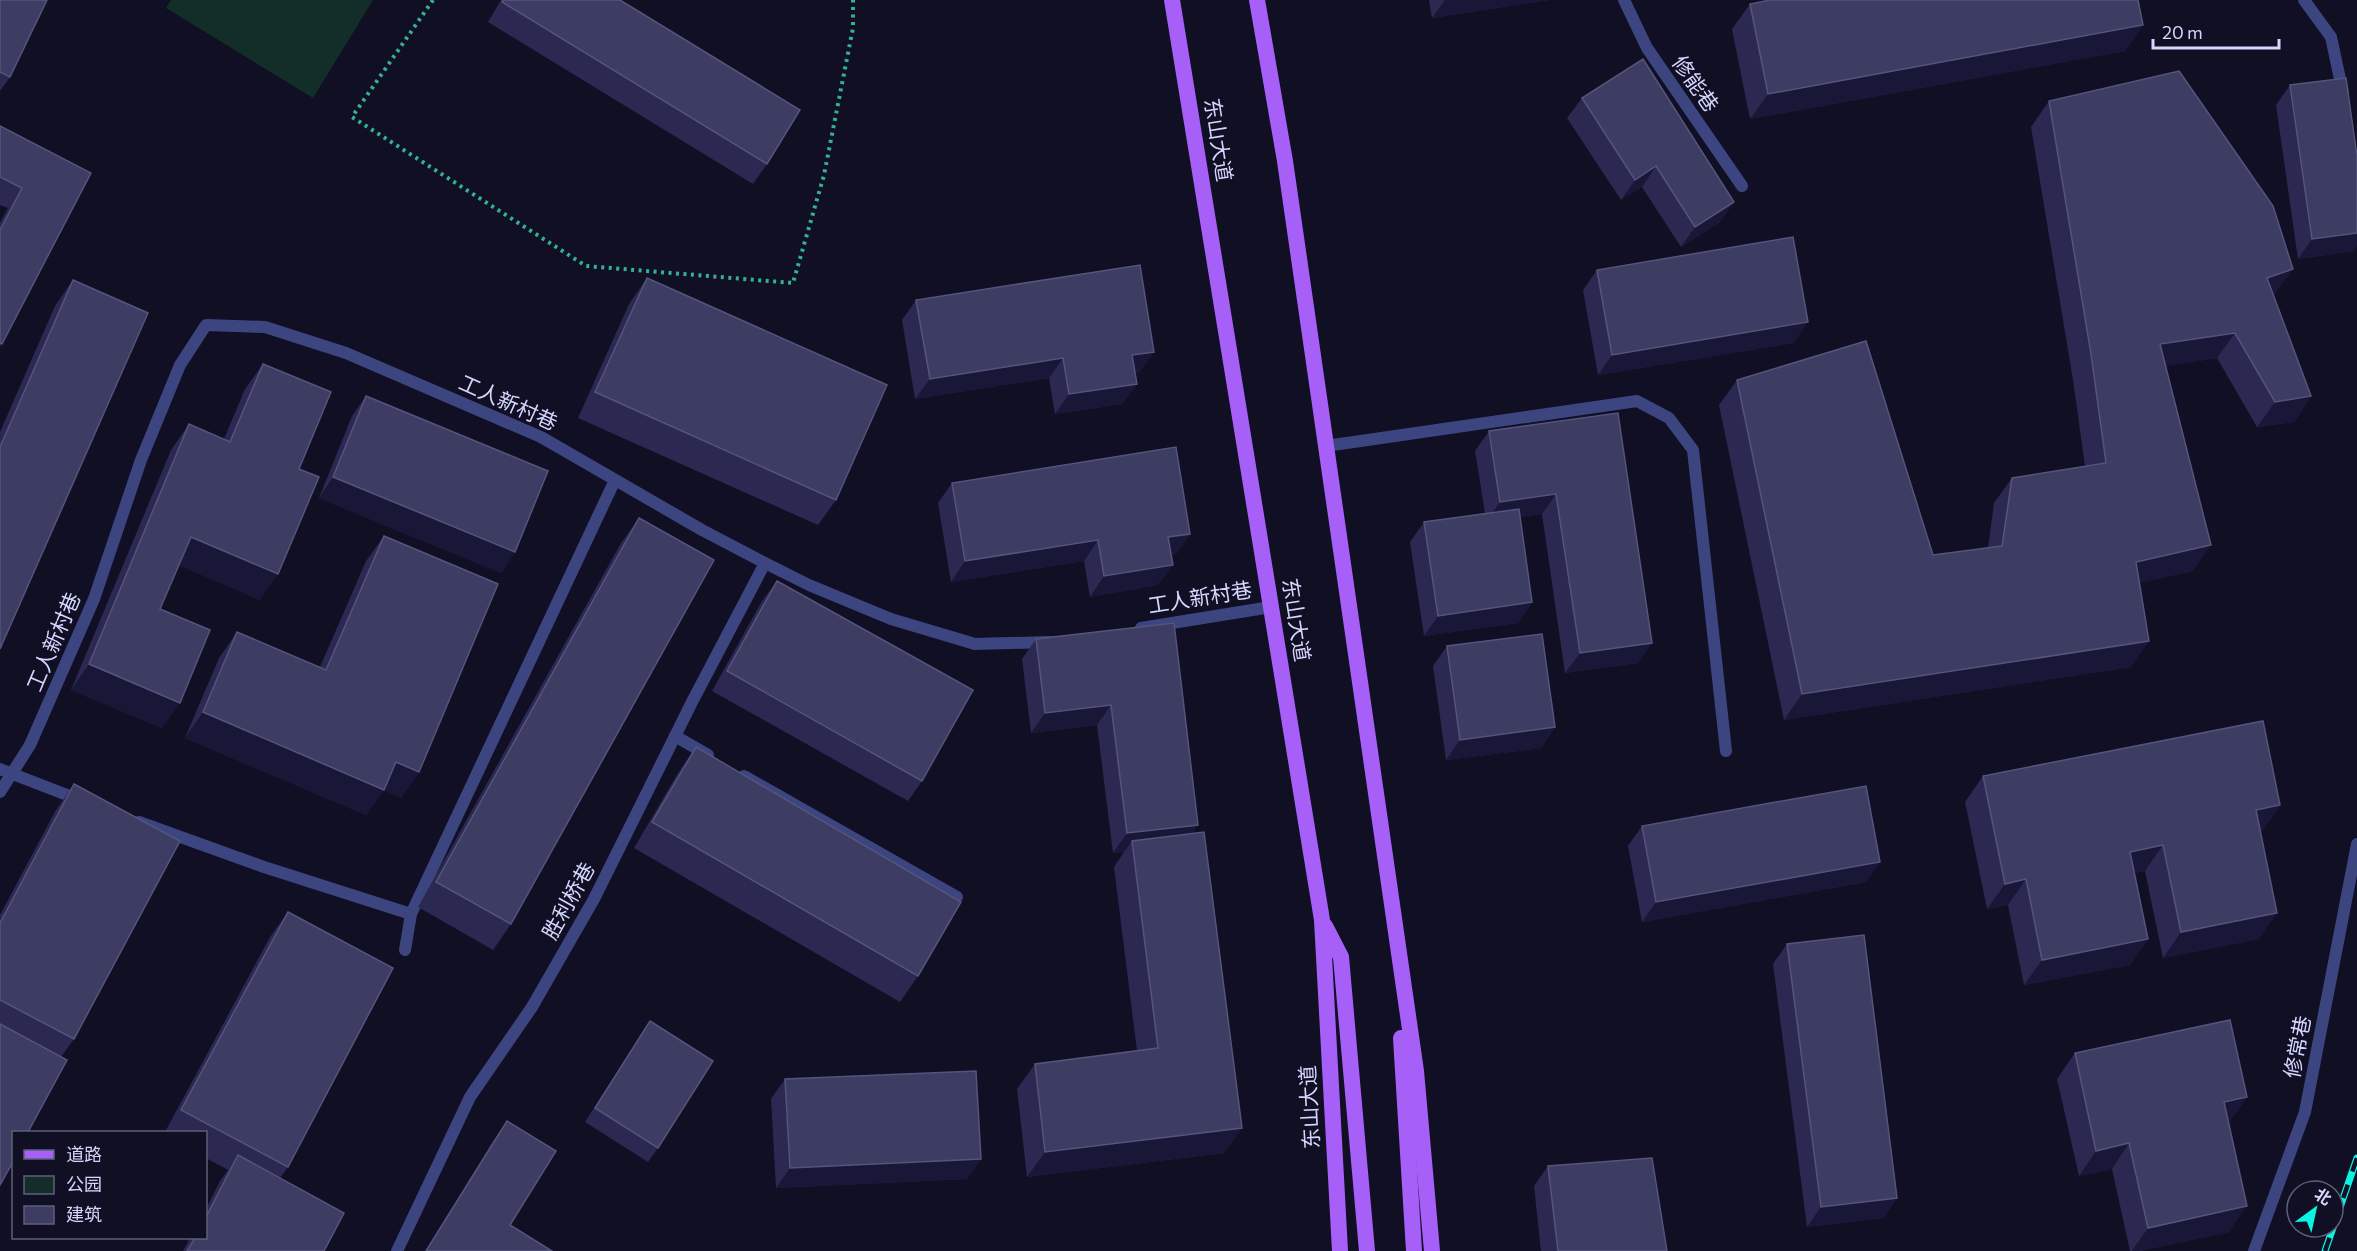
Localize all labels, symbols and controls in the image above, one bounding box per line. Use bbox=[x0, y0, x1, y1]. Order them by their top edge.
scale bar bbox=[2153, 12, 2279, 50]
text: 20 m bbox=[2162, 21, 2203, 43]
street label: 修能巷 bbox=[1668, 50, 1725, 116]
street label: 东山大道 bbox=[1201, 96, 1238, 183]
street label: 工人新村巷 bbox=[456, 369, 562, 434]
street label: 工人新村巷 bbox=[1146, 576, 1254, 617]
street label: 东山大道 bbox=[1279, 576, 1316, 663]
street label: 工人新村巷 bbox=[21, 588, 85, 695]
street label: 胜利桥巷 bbox=[536, 857, 599, 943]
street label: 修常巷 bbox=[2278, 1013, 2315, 1080]
street label: 东山大道 bbox=[1294, 1064, 1323, 1150]
legend bbox=[12, 1131, 207, 1239]
text: 道路 bbox=[66, 1143, 102, 1165]
text: 公园 bbox=[66, 1173, 102, 1195]
north arrow bbox=[2285, 1179, 2345, 1239]
text: 北 bbox=[2312, 1184, 2335, 1208]
text: 建筑 bbox=[66, 1203, 102, 1225]

